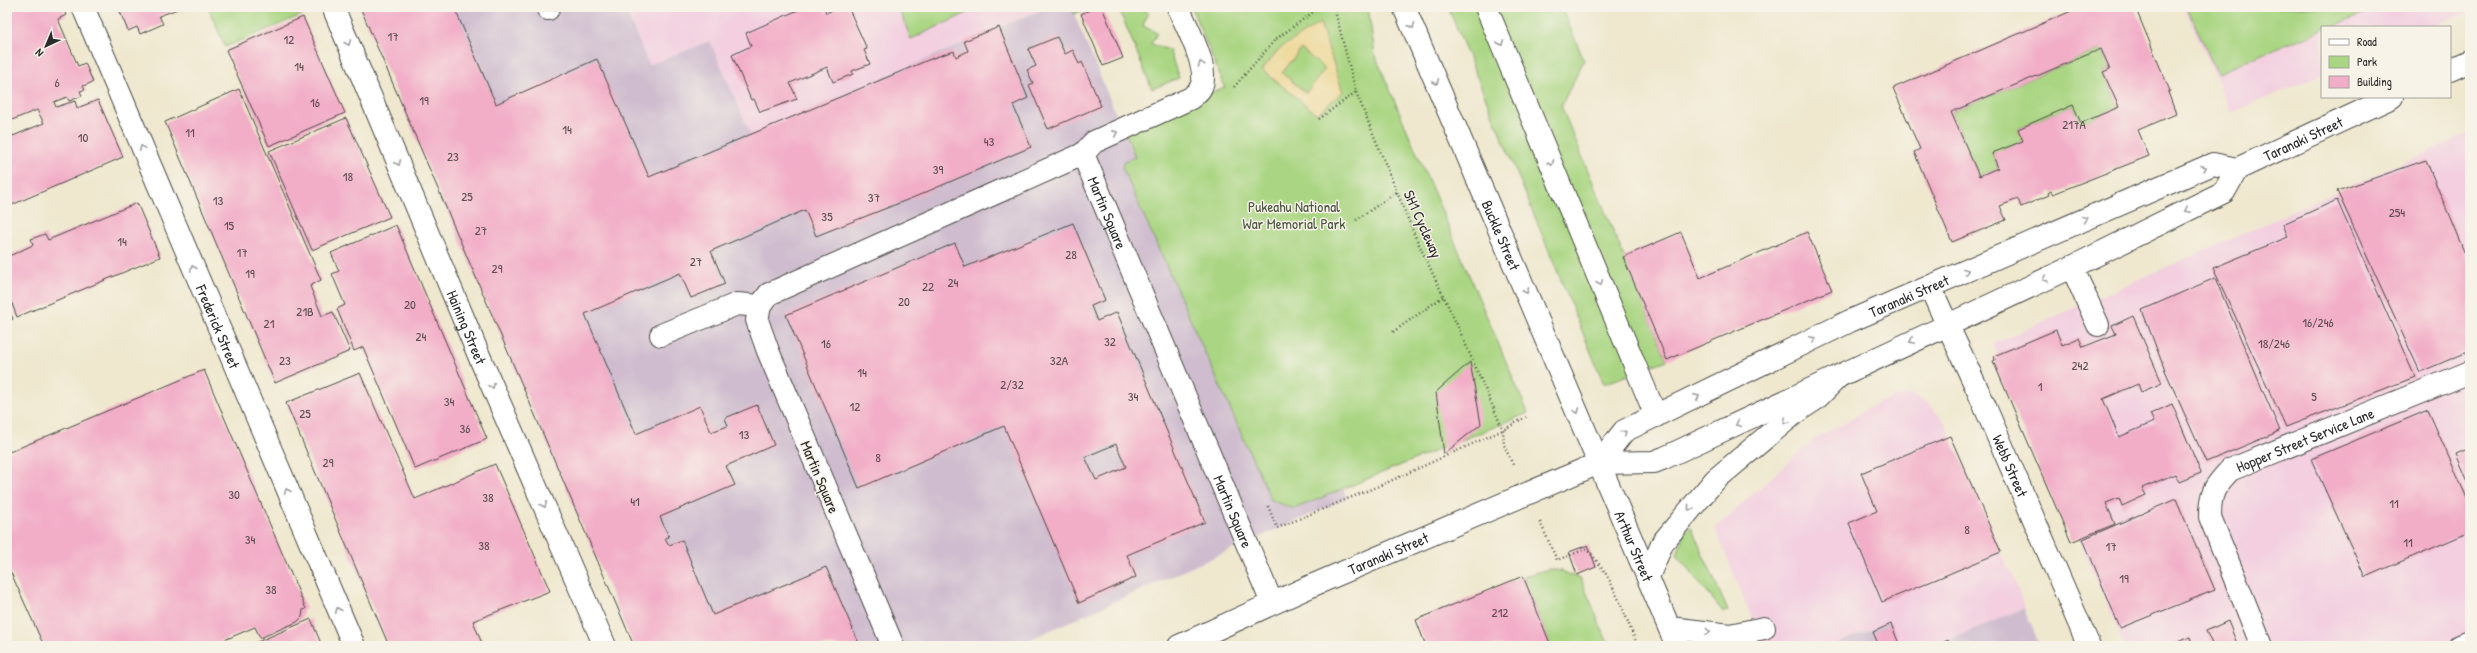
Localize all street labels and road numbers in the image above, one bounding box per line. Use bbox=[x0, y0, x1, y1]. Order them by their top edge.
street label: Taranaki Street bbox=[2260, 111, 2347, 166]
street label: Martin Square bbox=[1083, 173, 1132, 252]
street label: SH1 Cycleway bbox=[1399, 187, 1447, 261]
street label: Buckle Street bbox=[1477, 197, 1526, 274]
street label: Taranaki Street bbox=[1865, 269, 1953, 322]
street label: Frederick Street bbox=[191, 281, 246, 372]
street label: Haining Street bbox=[442, 287, 492, 368]
street label: Hopper Street Service Lane bbox=[2233, 402, 2377, 477]
street label: Webb Street bbox=[1988, 431, 2034, 501]
street label: Martin Square bbox=[795, 438, 845, 516]
street label: Martin Square bbox=[1209, 472, 1258, 551]
street label: Arthur Street bbox=[1610, 507, 1659, 585]
street label: Taranaki Street bbox=[1345, 526, 1432, 579]

